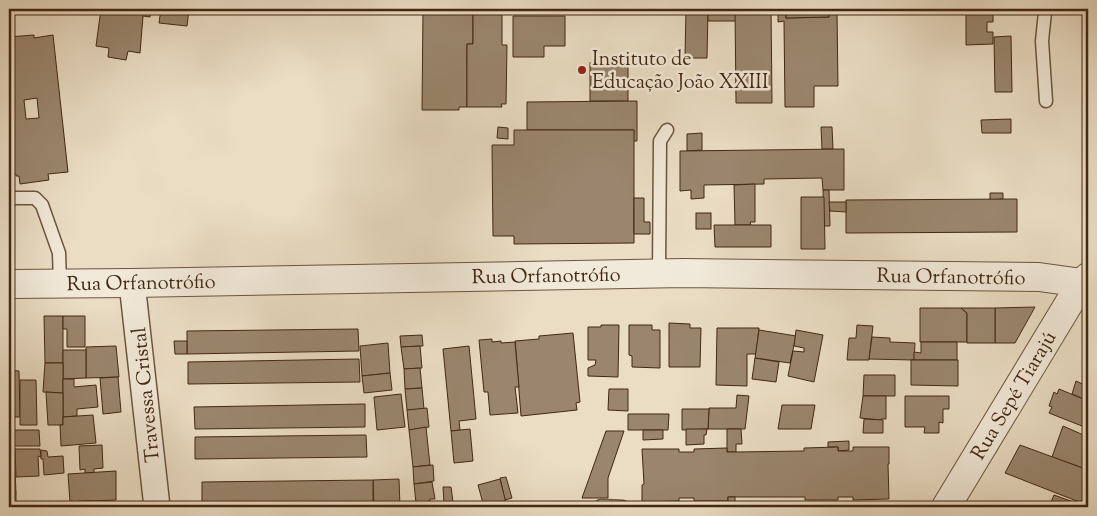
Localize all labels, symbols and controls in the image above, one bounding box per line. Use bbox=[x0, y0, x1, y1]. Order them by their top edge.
place label: Instituto de Educação João XXIII bbox=[592, 46, 769, 98]
marker: Instituto de Educação João XXIII bbox=[576, 64, 588, 76]
street label: Rua Orfanotrófio bbox=[471, 262, 621, 293]
street label: Rua Orfanotrófio bbox=[876, 263, 1026, 294]
street label: Rua Orfanotrófio bbox=[66, 269, 216, 300]
street label: Travessa Cristal bbox=[126, 325, 169, 464]
street label: Rua Sepé Tiarajú bbox=[965, 326, 1065, 466]

